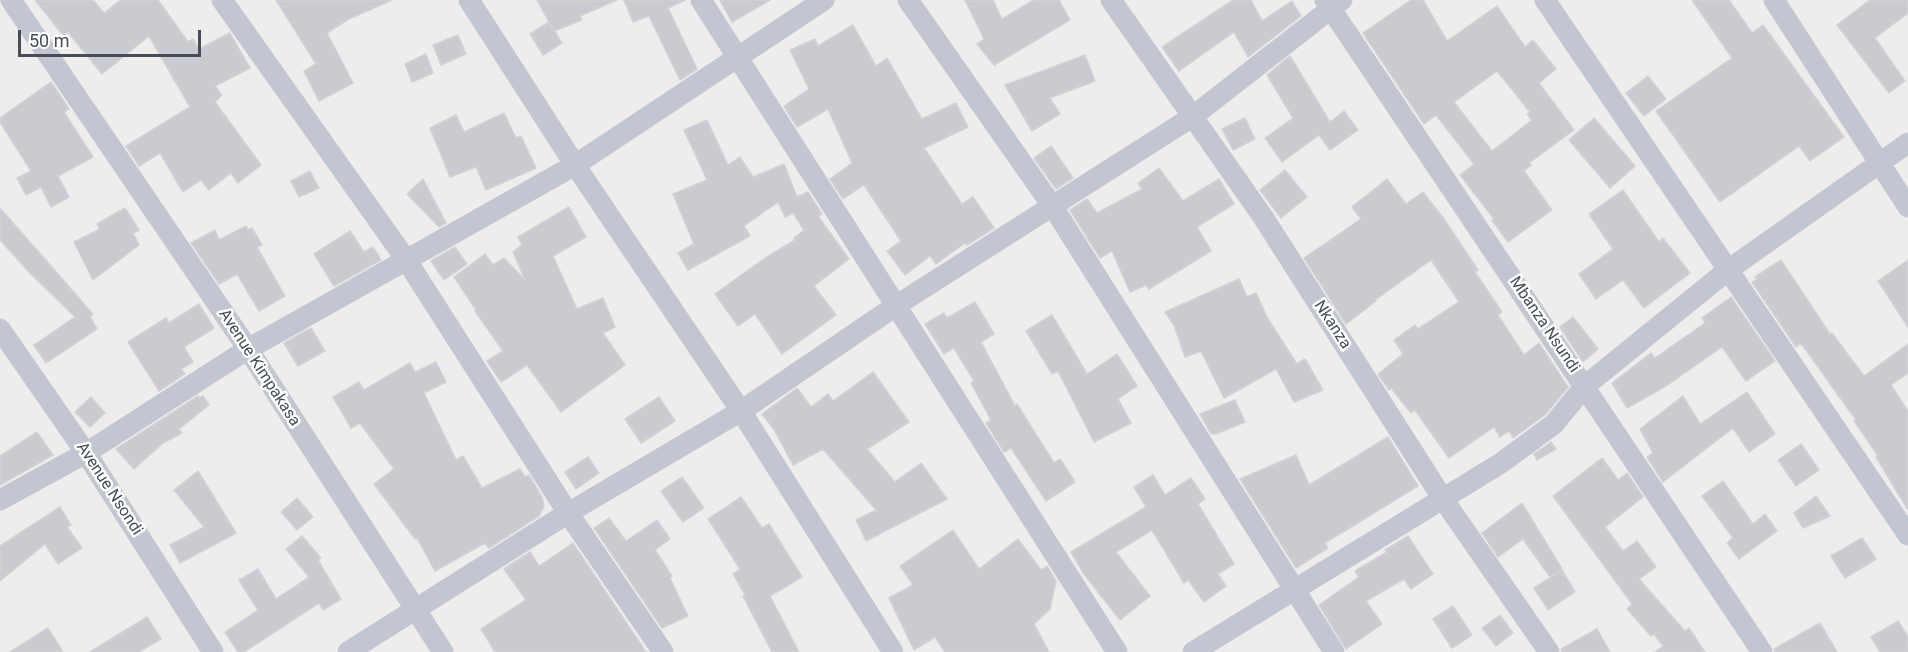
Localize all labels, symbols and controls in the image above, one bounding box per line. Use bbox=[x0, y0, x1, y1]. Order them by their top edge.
scale bar bbox=[21, 18, 204, 56]
text: 50 m bbox=[29, 30, 69, 51]
street label: Mbanza Nsundi bbox=[1505, 273, 1583, 377]
street label: Nkanza bbox=[1309, 297, 1355, 353]
street label: Avenue Kimpakasa bbox=[214, 306, 304, 430]
street label: Avenue Nsondi bbox=[72, 439, 146, 539]

